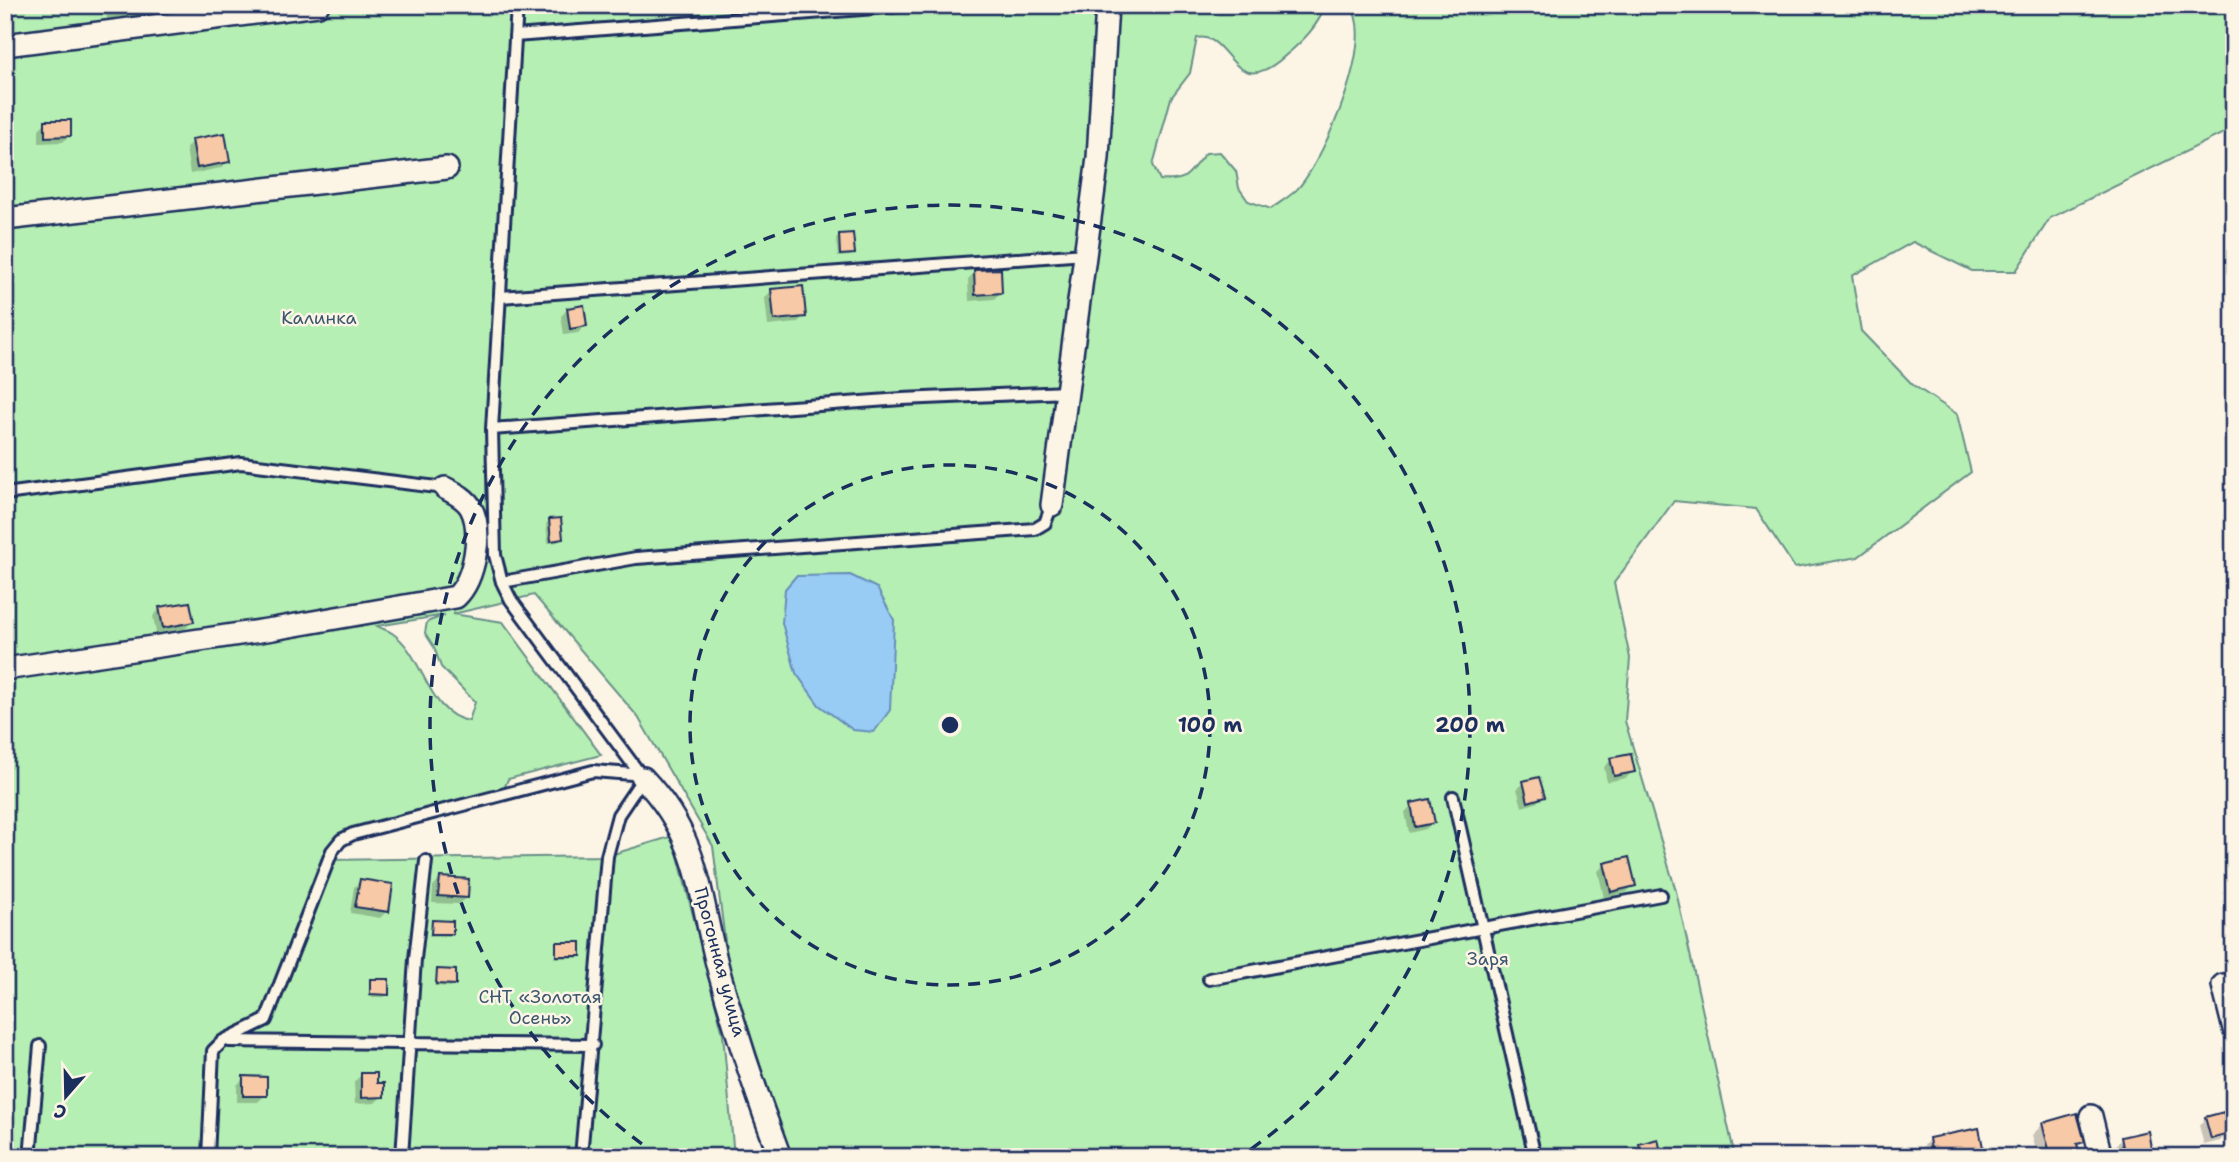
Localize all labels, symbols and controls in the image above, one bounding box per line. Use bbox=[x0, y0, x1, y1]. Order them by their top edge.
park label: Калинка bbox=[281, 306, 357, 330]
text: 100 m bbox=[1178, 711, 1242, 739]
text: 200 m bbox=[1435, 711, 1505, 739]
centre of rings bbox=[938, 713, 962, 737]
street label: Прогонная улица bbox=[689, 885, 751, 1039]
park label: Заря bbox=[1467, 947, 1509, 971]
park label: СНТ «Золотая Осень» bbox=[478, 985, 602, 1030]
north arrow bbox=[32, 1060, 102, 1130]
text: С bbox=[51, 1098, 70, 1125]

